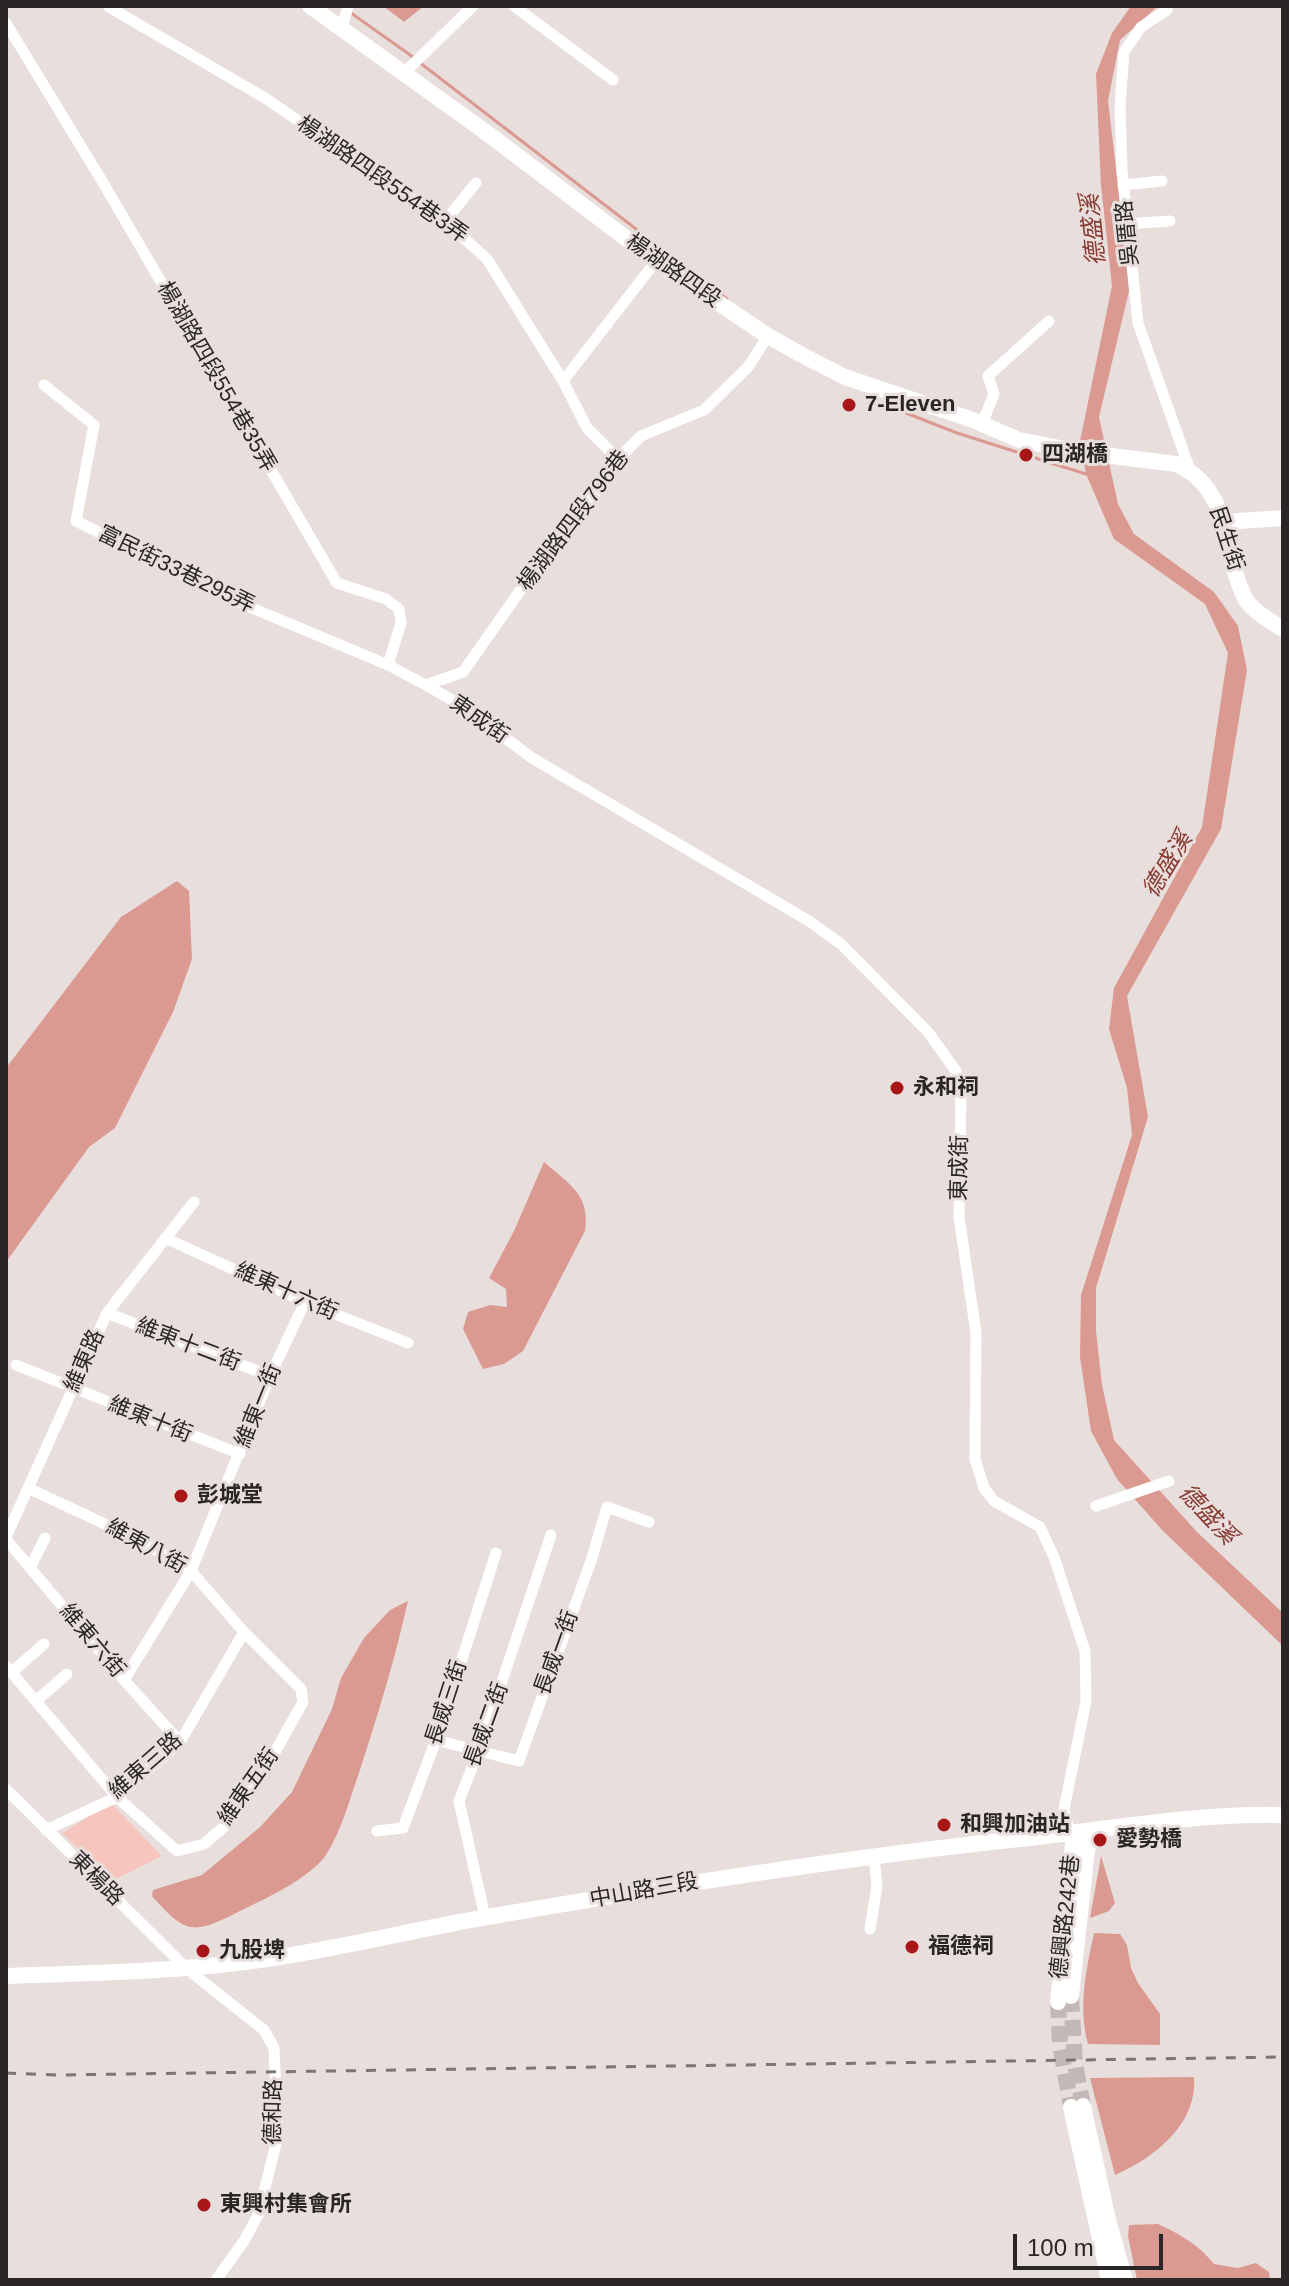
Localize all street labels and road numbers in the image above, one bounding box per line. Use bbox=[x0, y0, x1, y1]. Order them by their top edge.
street label: 楊湖路四段554巷3弄 bbox=[291, 111, 473, 249]
street label: 吳厝路 bbox=[1111, 199, 1145, 267]
street label: 楊湖路四段 bbox=[620, 229, 726, 313]
street label: 楊湖路四段554巷35弄 bbox=[151, 277, 281, 477]
street label: 楊湖路四段796巷 bbox=[513, 446, 635, 596]
street label: 民生街 bbox=[1203, 504, 1249, 574]
street label: 富民街33巷295弄 bbox=[93, 521, 259, 619]
street label: 東成街 bbox=[444, 690, 514, 750]
street label: 東成街 bbox=[946, 1135, 974, 1201]
street label: 維東十六街 bbox=[230, 1258, 342, 1326]
street label: 維東十二街 bbox=[132, 1313, 244, 1377]
street label: 維東路 bbox=[60, 1325, 110, 1397]
street label: 維東一街 bbox=[230, 1360, 288, 1452]
street label: 維東十街 bbox=[104, 1391, 196, 1449]
street label: 維東八街 bbox=[101, 1514, 191, 1580]
street label: 維東六街 bbox=[54, 1599, 130, 1683]
street label: 長威一街 bbox=[530, 1607, 584, 1699]
street label: 長威三街 bbox=[421, 1657, 473, 1749]
street label: 長威二街 bbox=[460, 1679, 514, 1771]
street label: 維東三路 bbox=[104, 1727, 188, 1805]
street label: 維東五街 bbox=[213, 1743, 285, 1831]
street label: 東楊路 bbox=[63, 1846, 129, 1912]
street label: 德興路242巷 bbox=[1046, 1854, 1086, 1980]
street label: 中山路三段 bbox=[588, 1868, 700, 1914]
street label: 德和路 bbox=[260, 2079, 288, 2145]

